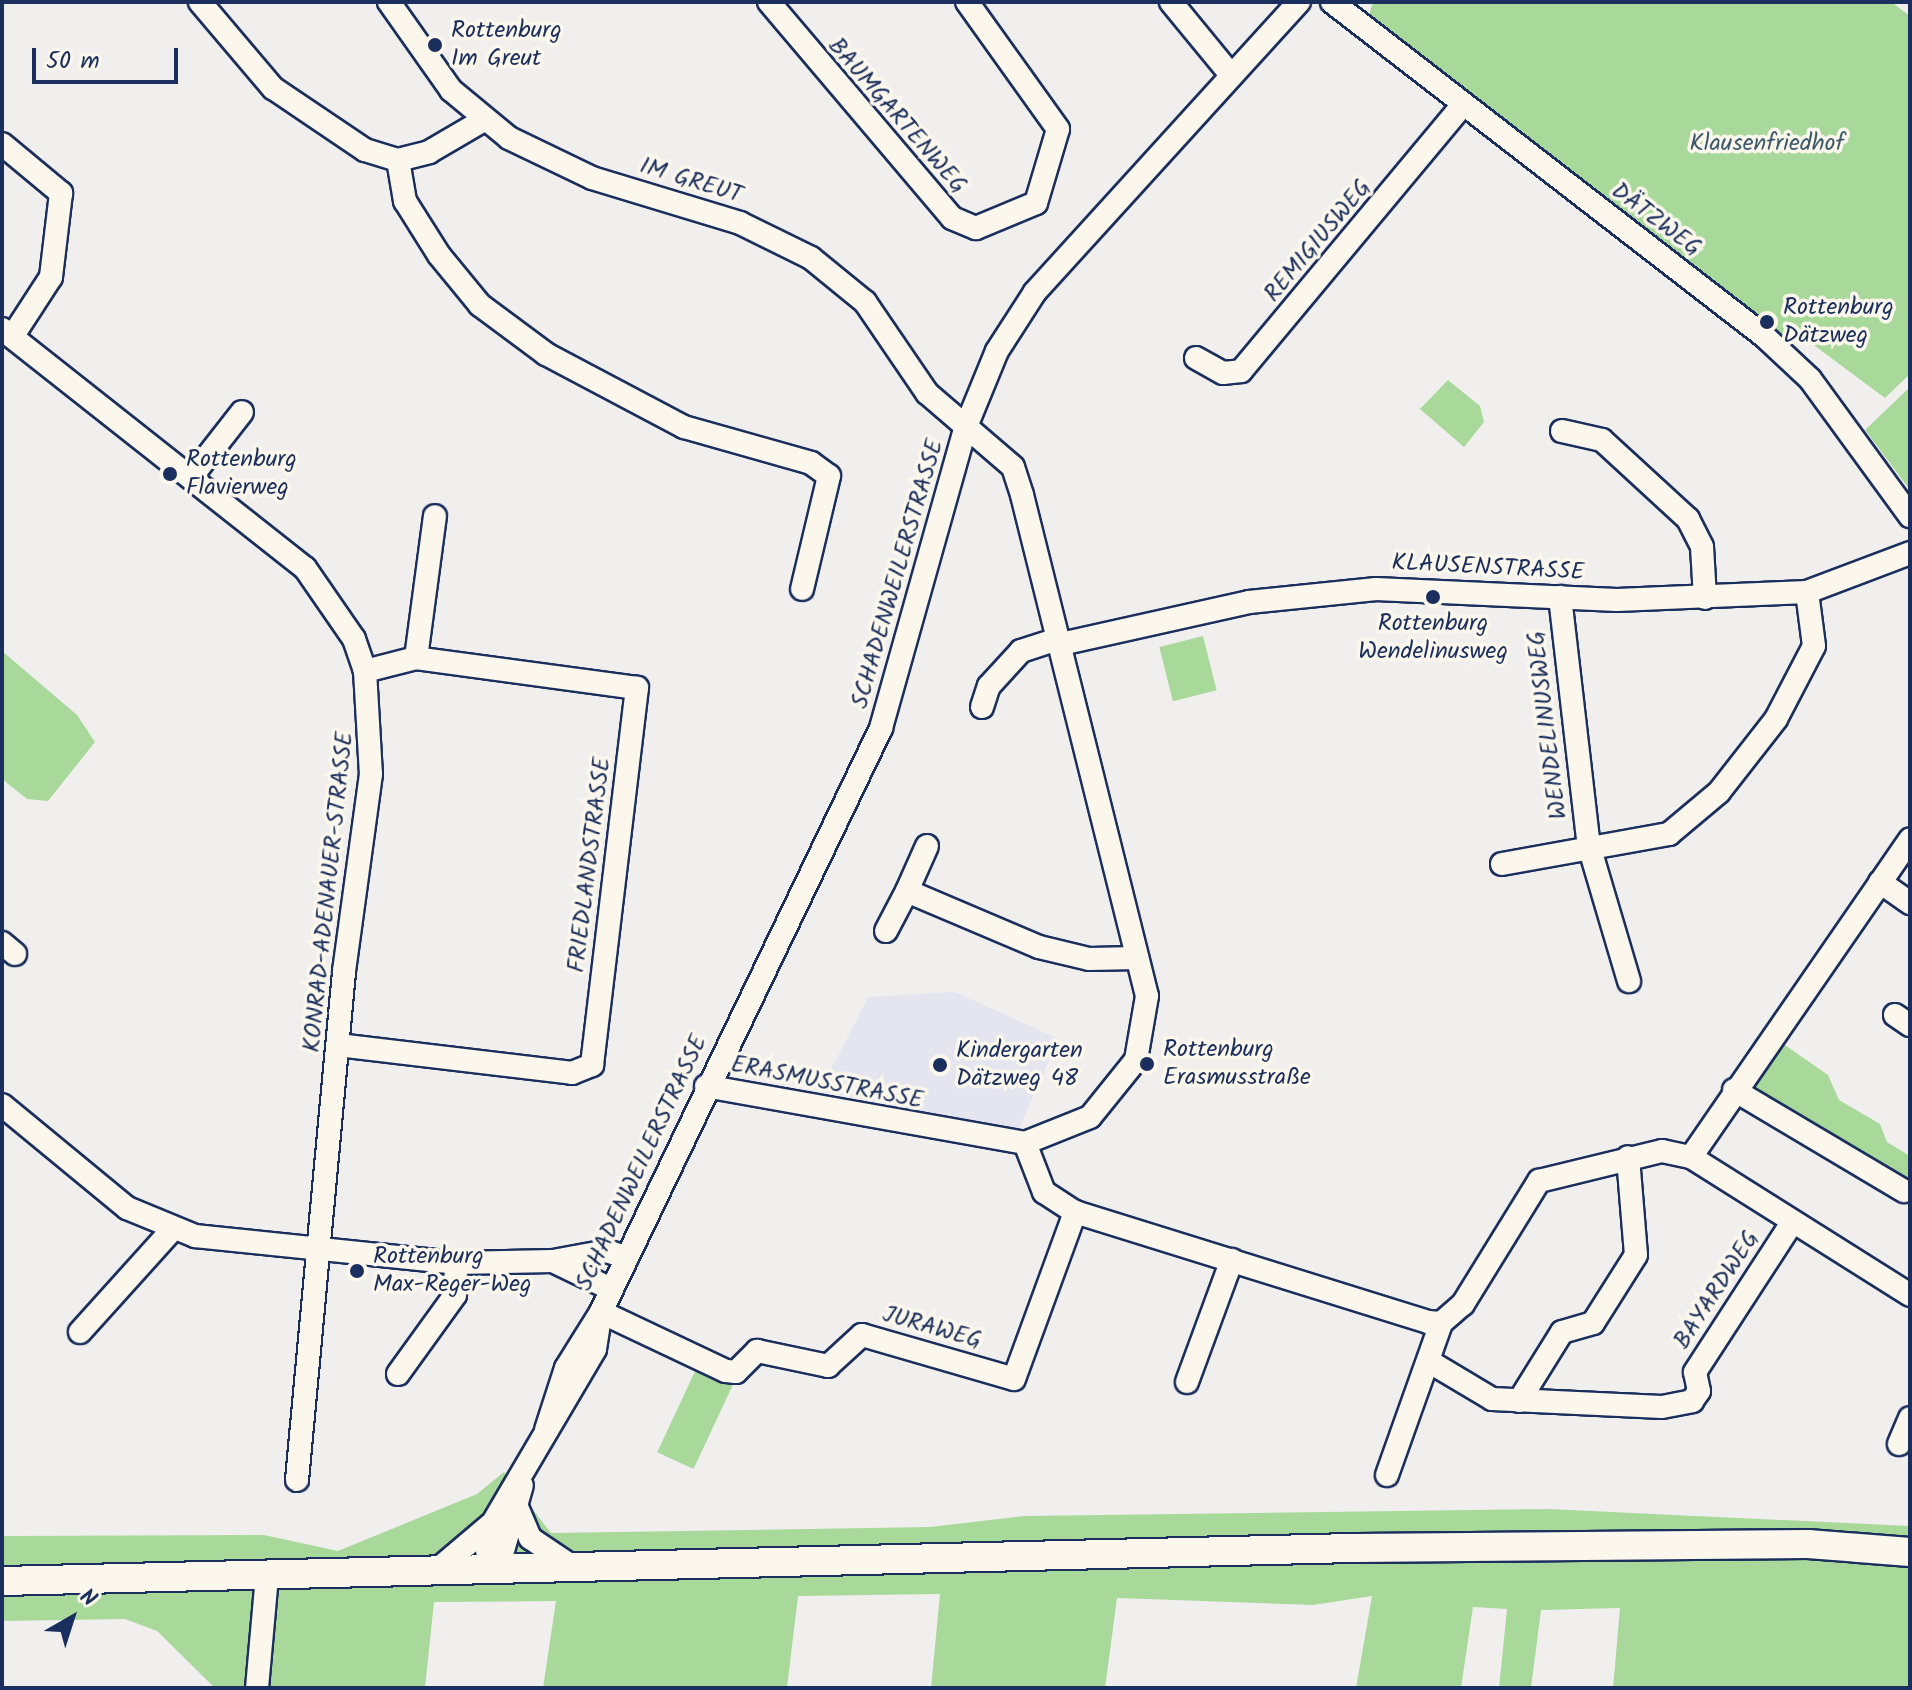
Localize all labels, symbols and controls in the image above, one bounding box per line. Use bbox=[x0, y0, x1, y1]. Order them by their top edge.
place label: Rottenburg Im Greut bbox=[451, 17, 562, 73]
scale bar bbox=[36, 32, 182, 82]
street label: BAUMGARTENWEG bbox=[821, 32, 973, 200]
marker: Rottenburg Im Greut bbox=[426, 36, 444, 54]
text: 50 m bbox=[46, 42, 100, 81]
park label: Klausenfriedhof bbox=[1690, 130, 1844, 158]
street label: IM GREUT bbox=[636, 152, 746, 210]
street label: REMIGIUSWEG bbox=[1258, 174, 1378, 308]
street label: DÄTZWEG bbox=[1605, 177, 1707, 263]
place label: Rottenburg Dätzweg bbox=[1783, 294, 1894, 350]
marker: Rottenburg Dätzweg bbox=[1758, 313, 1776, 331]
street label: SCHADENWEILERSTRASSE bbox=[846, 436, 950, 712]
place label: Rottenburg Flavierweg bbox=[186, 446, 297, 502]
marker: Rottenburg Flavierweg bbox=[161, 465, 179, 483]
street label: KLAUSENSTRASSE bbox=[1391, 549, 1585, 587]
marker: Rottenburg Wendelinusweg bbox=[1424, 588, 1442, 606]
place label: Rottenburg Wendelinusweg bbox=[1358, 610, 1508, 666]
street label: WENDELINUSWEG bbox=[1522, 629, 1574, 821]
street label: KONRAD-ADENAUER-STRASSE bbox=[298, 730, 360, 1054]
street label: FRIEDLANDSTRASSE bbox=[563, 756, 617, 974]
street label: SCHADENWEILERSTRASSE bbox=[570, 1031, 714, 1295]
place label: Rottenburg Erasmusstraße bbox=[1163, 1036, 1311, 1092]
place label: Kindergarten Dätzweg 48 bbox=[956, 1037, 1083, 1093]
street label: ERASMUSSTRASSE bbox=[728, 1050, 926, 1116]
marker: Rottenburg Erasmusstraße bbox=[1138, 1055, 1156, 1073]
marker: Kindergarten Dätzweg 48 bbox=[931, 1056, 949, 1074]
street label: BAYARDWEG bbox=[1668, 1225, 1766, 1355]
place label: Rottenburg Max-Reger-Weg bbox=[373, 1243, 531, 1299]
marker: Rottenburg Max-Reger-Weg bbox=[348, 1262, 366, 1280]
street label: JURAWEG bbox=[879, 1300, 985, 1356]
north arrow bbox=[32, 1578, 112, 1658]
text: N bbox=[71, 1581, 104, 1617]

